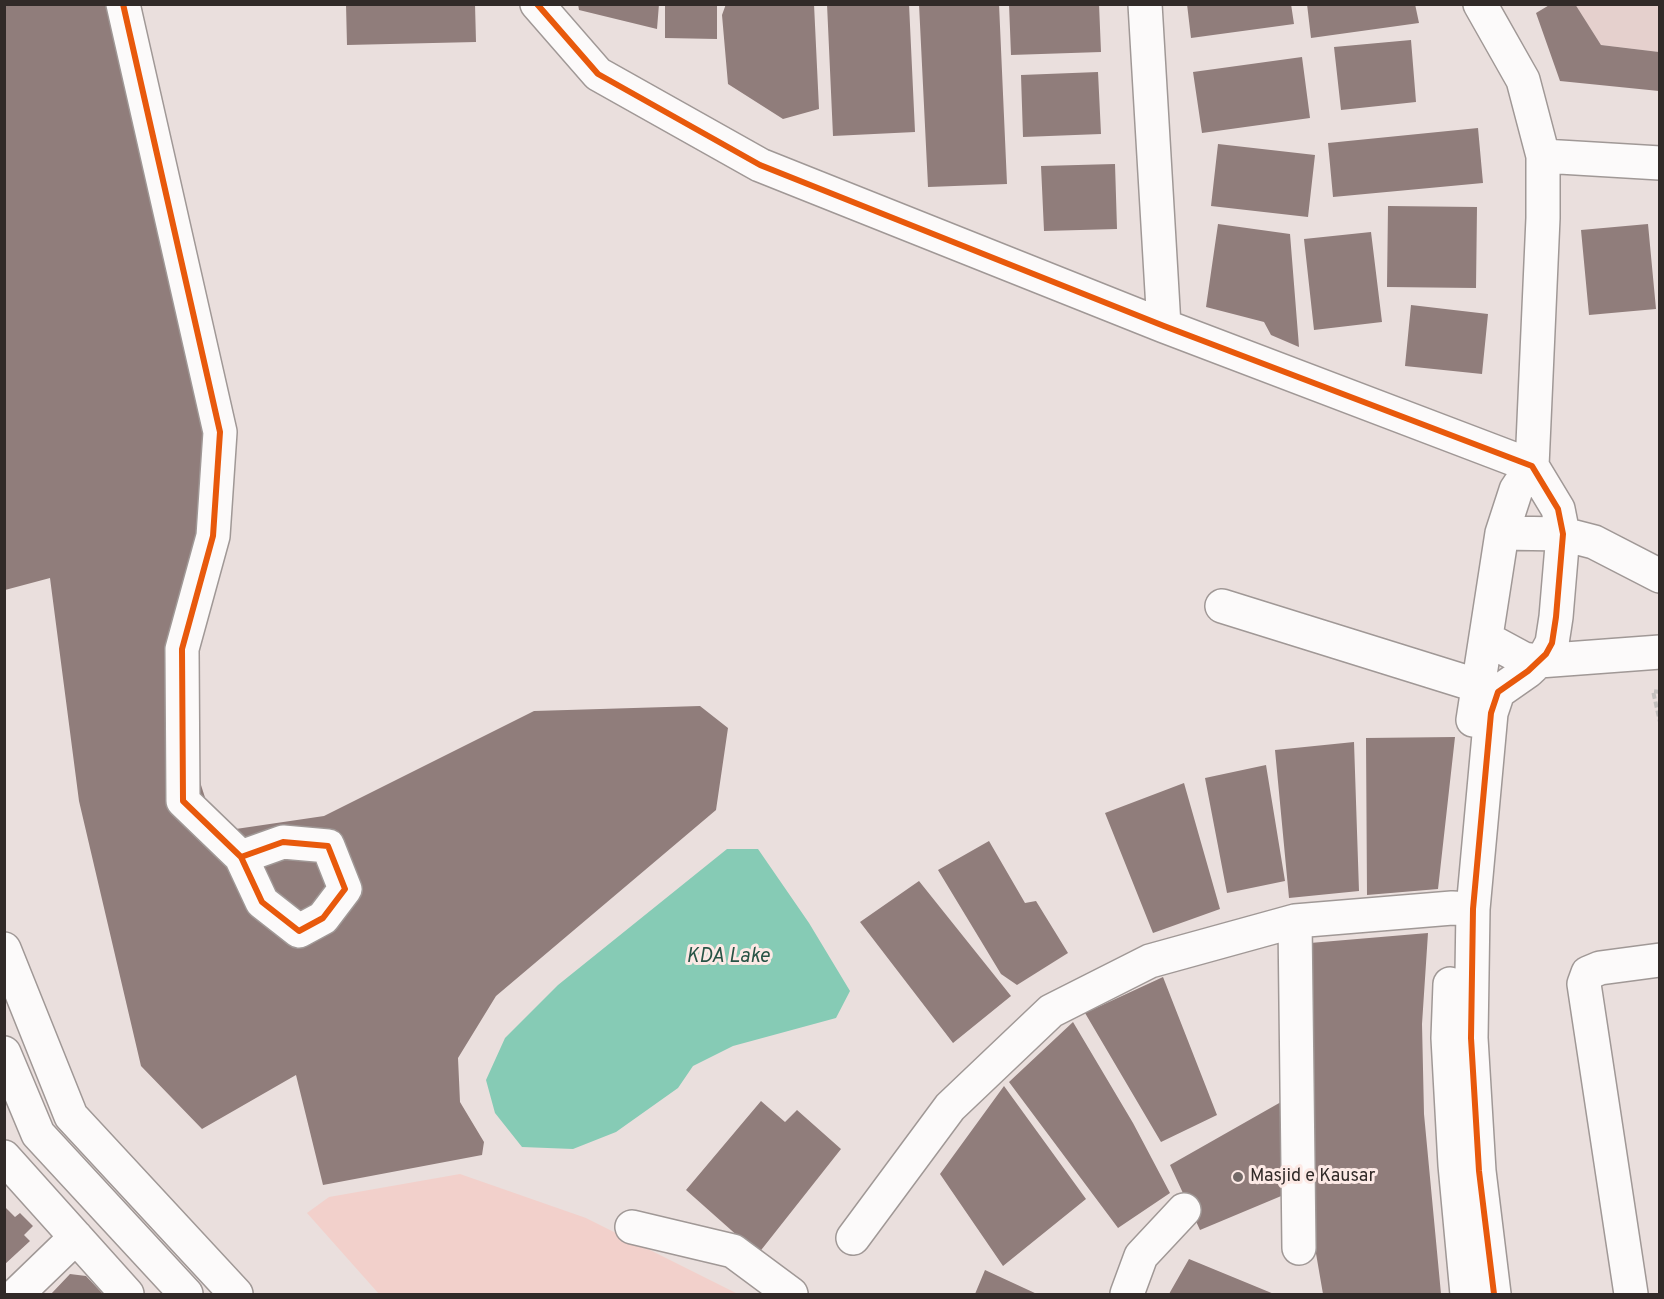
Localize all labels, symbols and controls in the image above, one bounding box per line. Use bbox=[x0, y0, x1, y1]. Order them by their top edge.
water label: KDA Lake bbox=[686, 946, 770, 970]
place label: Masjid e Kausar bbox=[1250, 1166, 1375, 1188]
marker: Masjid e Kausar bbox=[1231, 1170, 1245, 1184]

